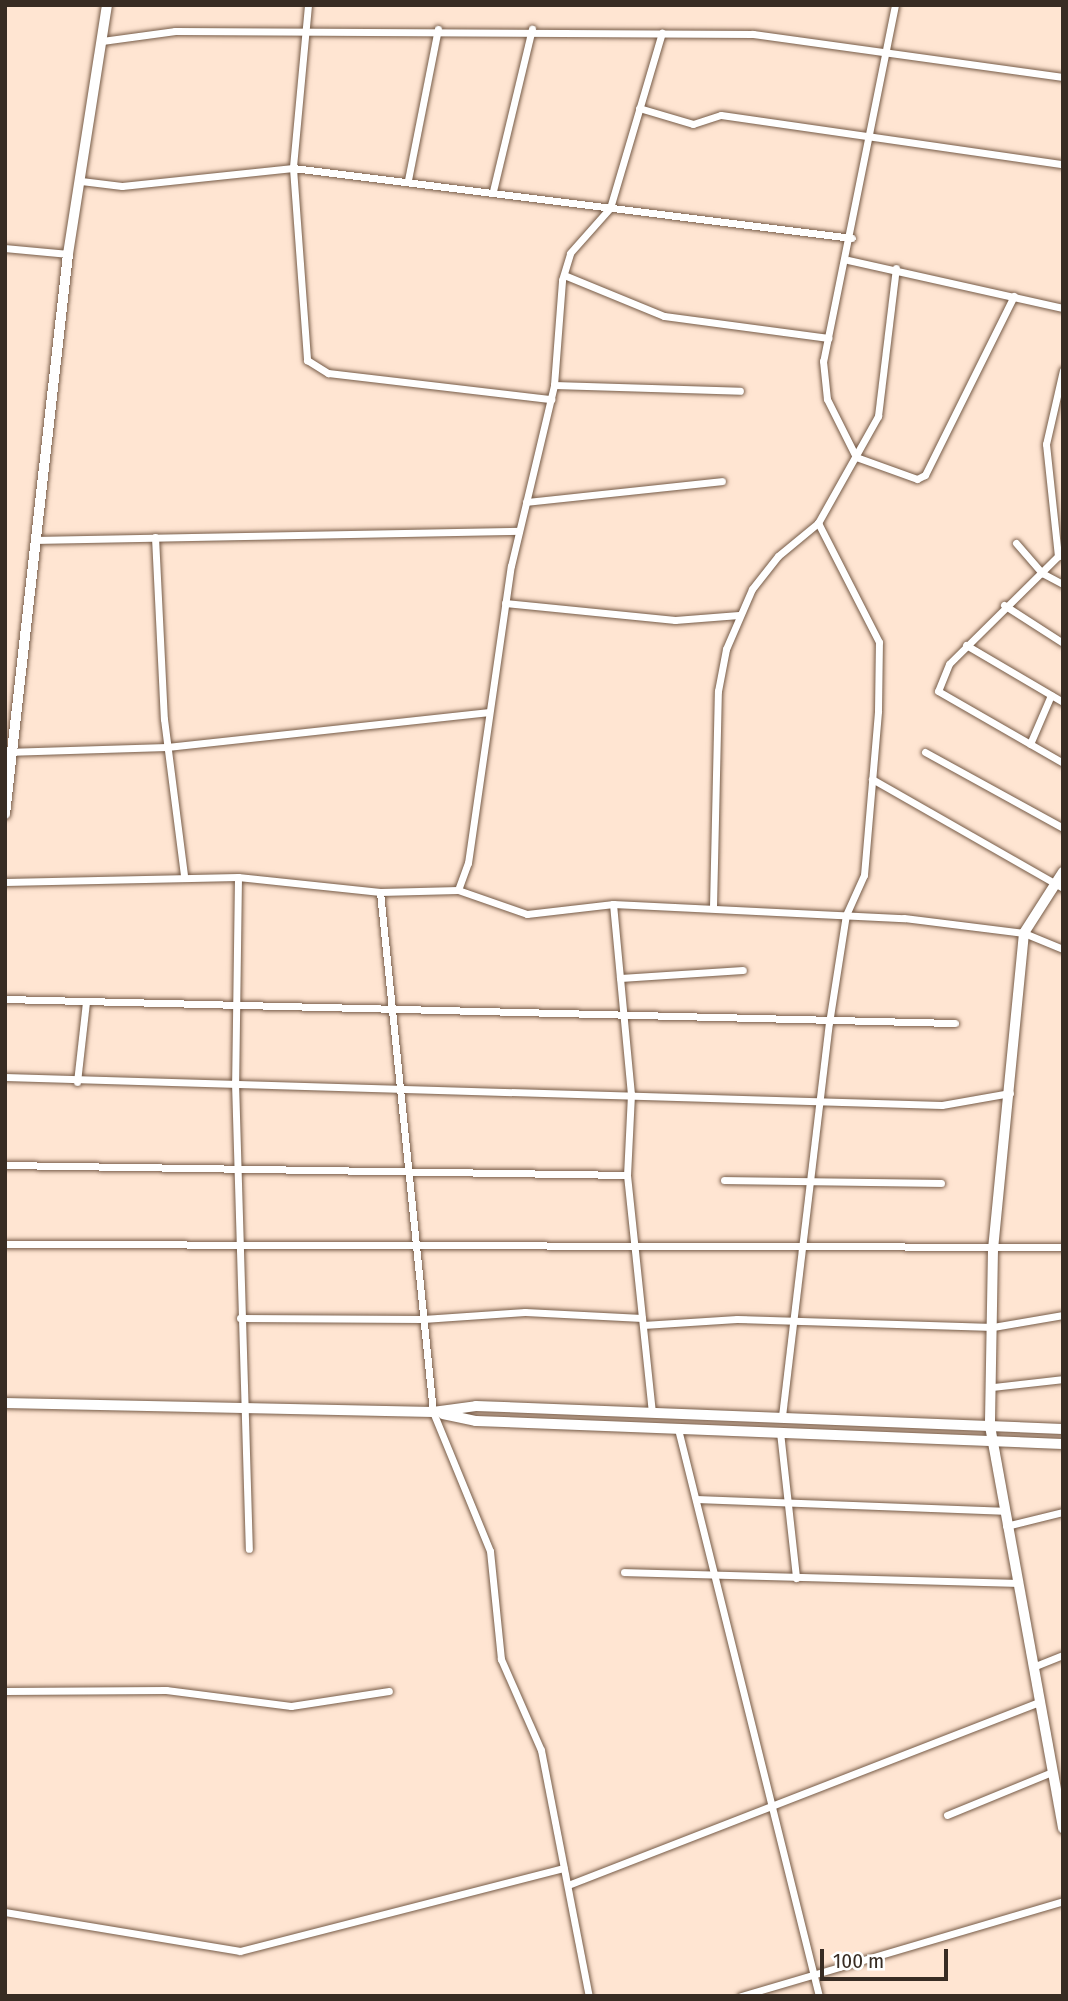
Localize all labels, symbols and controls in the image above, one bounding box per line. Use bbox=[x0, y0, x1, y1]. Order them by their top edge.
scale bar bbox=[823, 1934, 951, 1978]
text: 100 m bbox=[833, 1948, 884, 1974]

